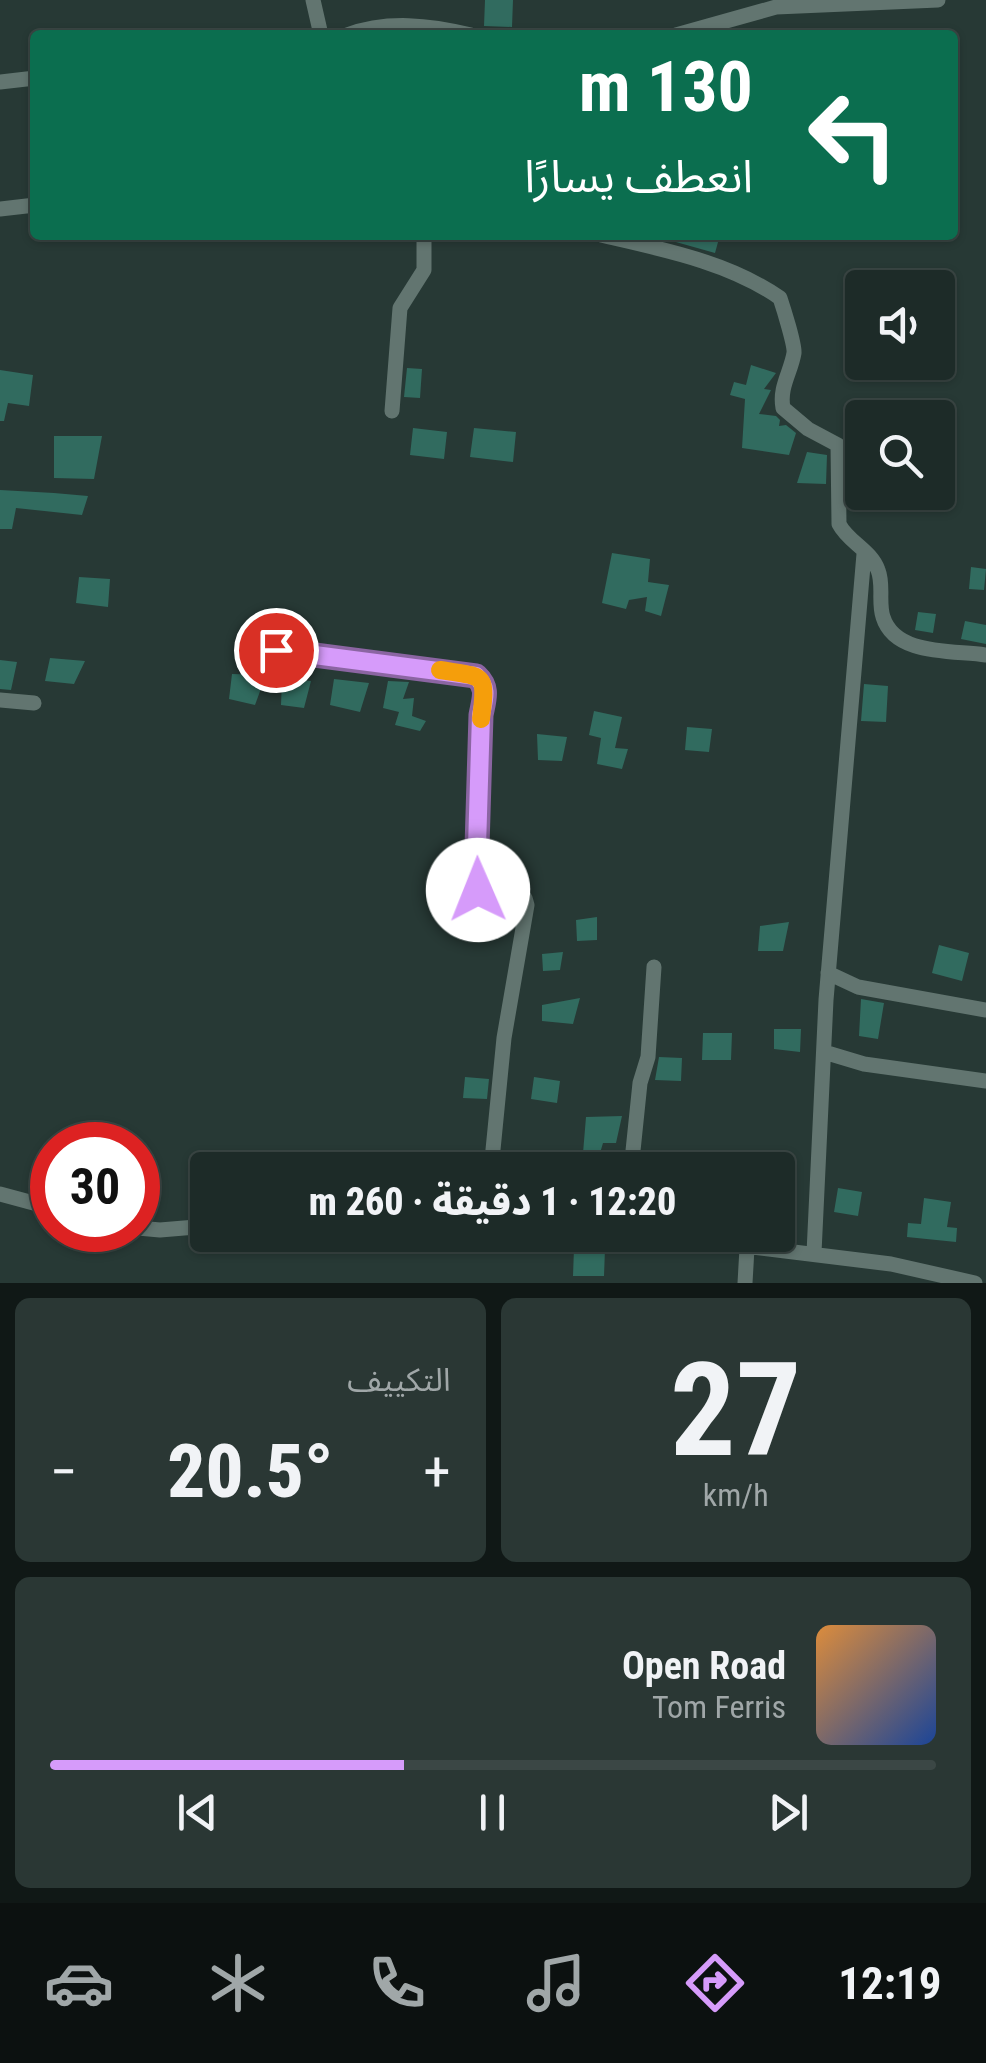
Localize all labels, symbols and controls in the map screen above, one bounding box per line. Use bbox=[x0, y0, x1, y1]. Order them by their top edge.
text: 130 m bbox=[579, 46, 753, 128]
icon: left bbox=[788, 70, 918, 200]
text: انعطف يسارًا bbox=[524, 150, 753, 203]
map controls bbox=[845, 270, 955, 510]
button: sound bbox=[845, 270, 955, 380]
button: search bbox=[845, 400, 955, 510]
pin bbox=[234, 608, 319, 693]
icon: arrive bbox=[249, 623, 304, 678]
position arrow bbox=[426, 838, 530, 942]
speed limit sign: 30 bbox=[30, 1122, 160, 1252]
text: 12:20 · 1 دقيقة · 260 m bbox=[309, 1180, 676, 1224]
text: 27 bbox=[670, 1334, 801, 1487]
text: التكييف bbox=[347, 1361, 451, 1399]
text: 20.5° bbox=[167, 1427, 333, 1515]
text: − bbox=[50, 1440, 78, 1504]
text: + bbox=[423, 1440, 451, 1504]
text: km/h bbox=[703, 1476, 769, 1514]
text: Open Road bbox=[622, 1644, 786, 1688]
text: Tom Ferris bbox=[652, 1688, 786, 1726]
icon: previous bbox=[170, 1785, 225, 1840]
icon: pause bbox=[465, 1785, 520, 1840]
icon: next bbox=[761, 1785, 816, 1840]
icon: car bbox=[44, 1948, 114, 2018]
icon: climate bbox=[203, 1948, 273, 2018]
icon: phone bbox=[362, 1948, 432, 2018]
icon: music bbox=[521, 1948, 591, 2018]
icon: directions bbox=[680, 1948, 750, 2018]
text: 12:19 bbox=[838, 1957, 942, 2010]

